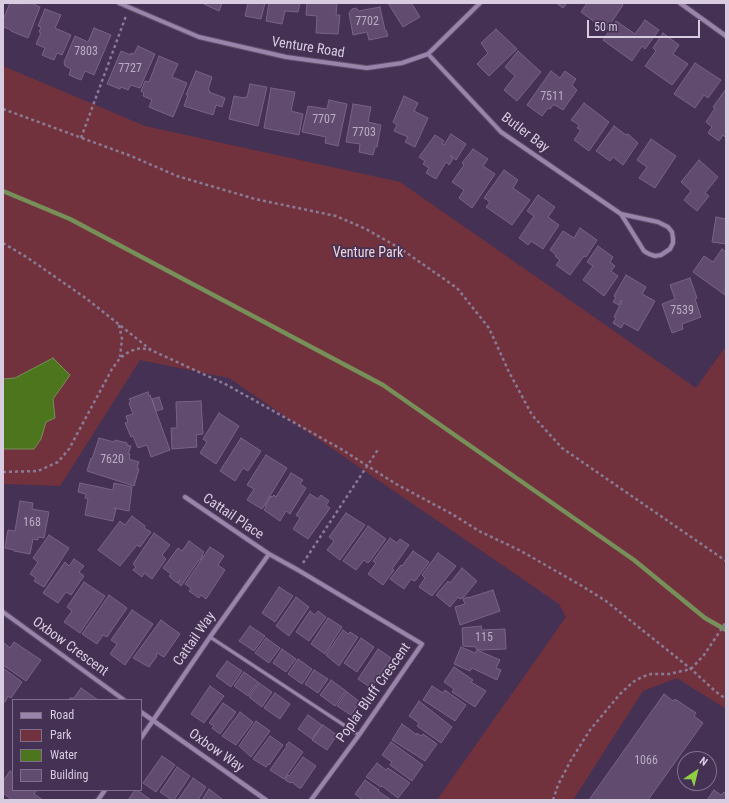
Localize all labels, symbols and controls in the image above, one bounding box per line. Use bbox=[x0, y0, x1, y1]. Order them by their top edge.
scale bar bbox=[589, 12, 702, 38]
house number: 7702 bbox=[355, 15, 379, 29]
text: 50 m bbox=[594, 20, 618, 34]
street label: Venture Road bbox=[270, 34, 346, 62]
house number: 7803 bbox=[74, 45, 98, 59]
house number: 7727 bbox=[118, 62, 142, 76]
house number: 7511 bbox=[540, 90, 564, 104]
street label: Butler Bay bbox=[498, 109, 552, 157]
house number: 7707 bbox=[312, 113, 336, 127]
house number: 7703 bbox=[352, 126, 376, 140]
park label: Venture Park bbox=[333, 245, 403, 261]
house number: 7539 bbox=[670, 304, 694, 318]
house number: 7620 bbox=[100, 453, 124, 467]
street label: Cattail Place bbox=[199, 490, 267, 544]
house number: 168 bbox=[23, 516, 41, 530]
street label: Cattail Way bbox=[170, 609, 220, 669]
street label: Oxbow Crescent bbox=[29, 614, 111, 680]
house number: 115 bbox=[475, 631, 493, 645]
street label: Poplar Bluff Crescent bbox=[333, 640, 415, 746]
legend bbox=[12, 699, 142, 791]
text: Road bbox=[50, 708, 74, 722]
street label: Oxbow Way bbox=[185, 726, 247, 776]
text: Park bbox=[50, 728, 71, 742]
text: Water bbox=[50, 748, 78, 762]
north arrow bbox=[677, 751, 717, 791]
house number: 1066 bbox=[634, 754, 658, 768]
text: N bbox=[697, 754, 710, 769]
text: Building bbox=[50, 768, 88, 782]

